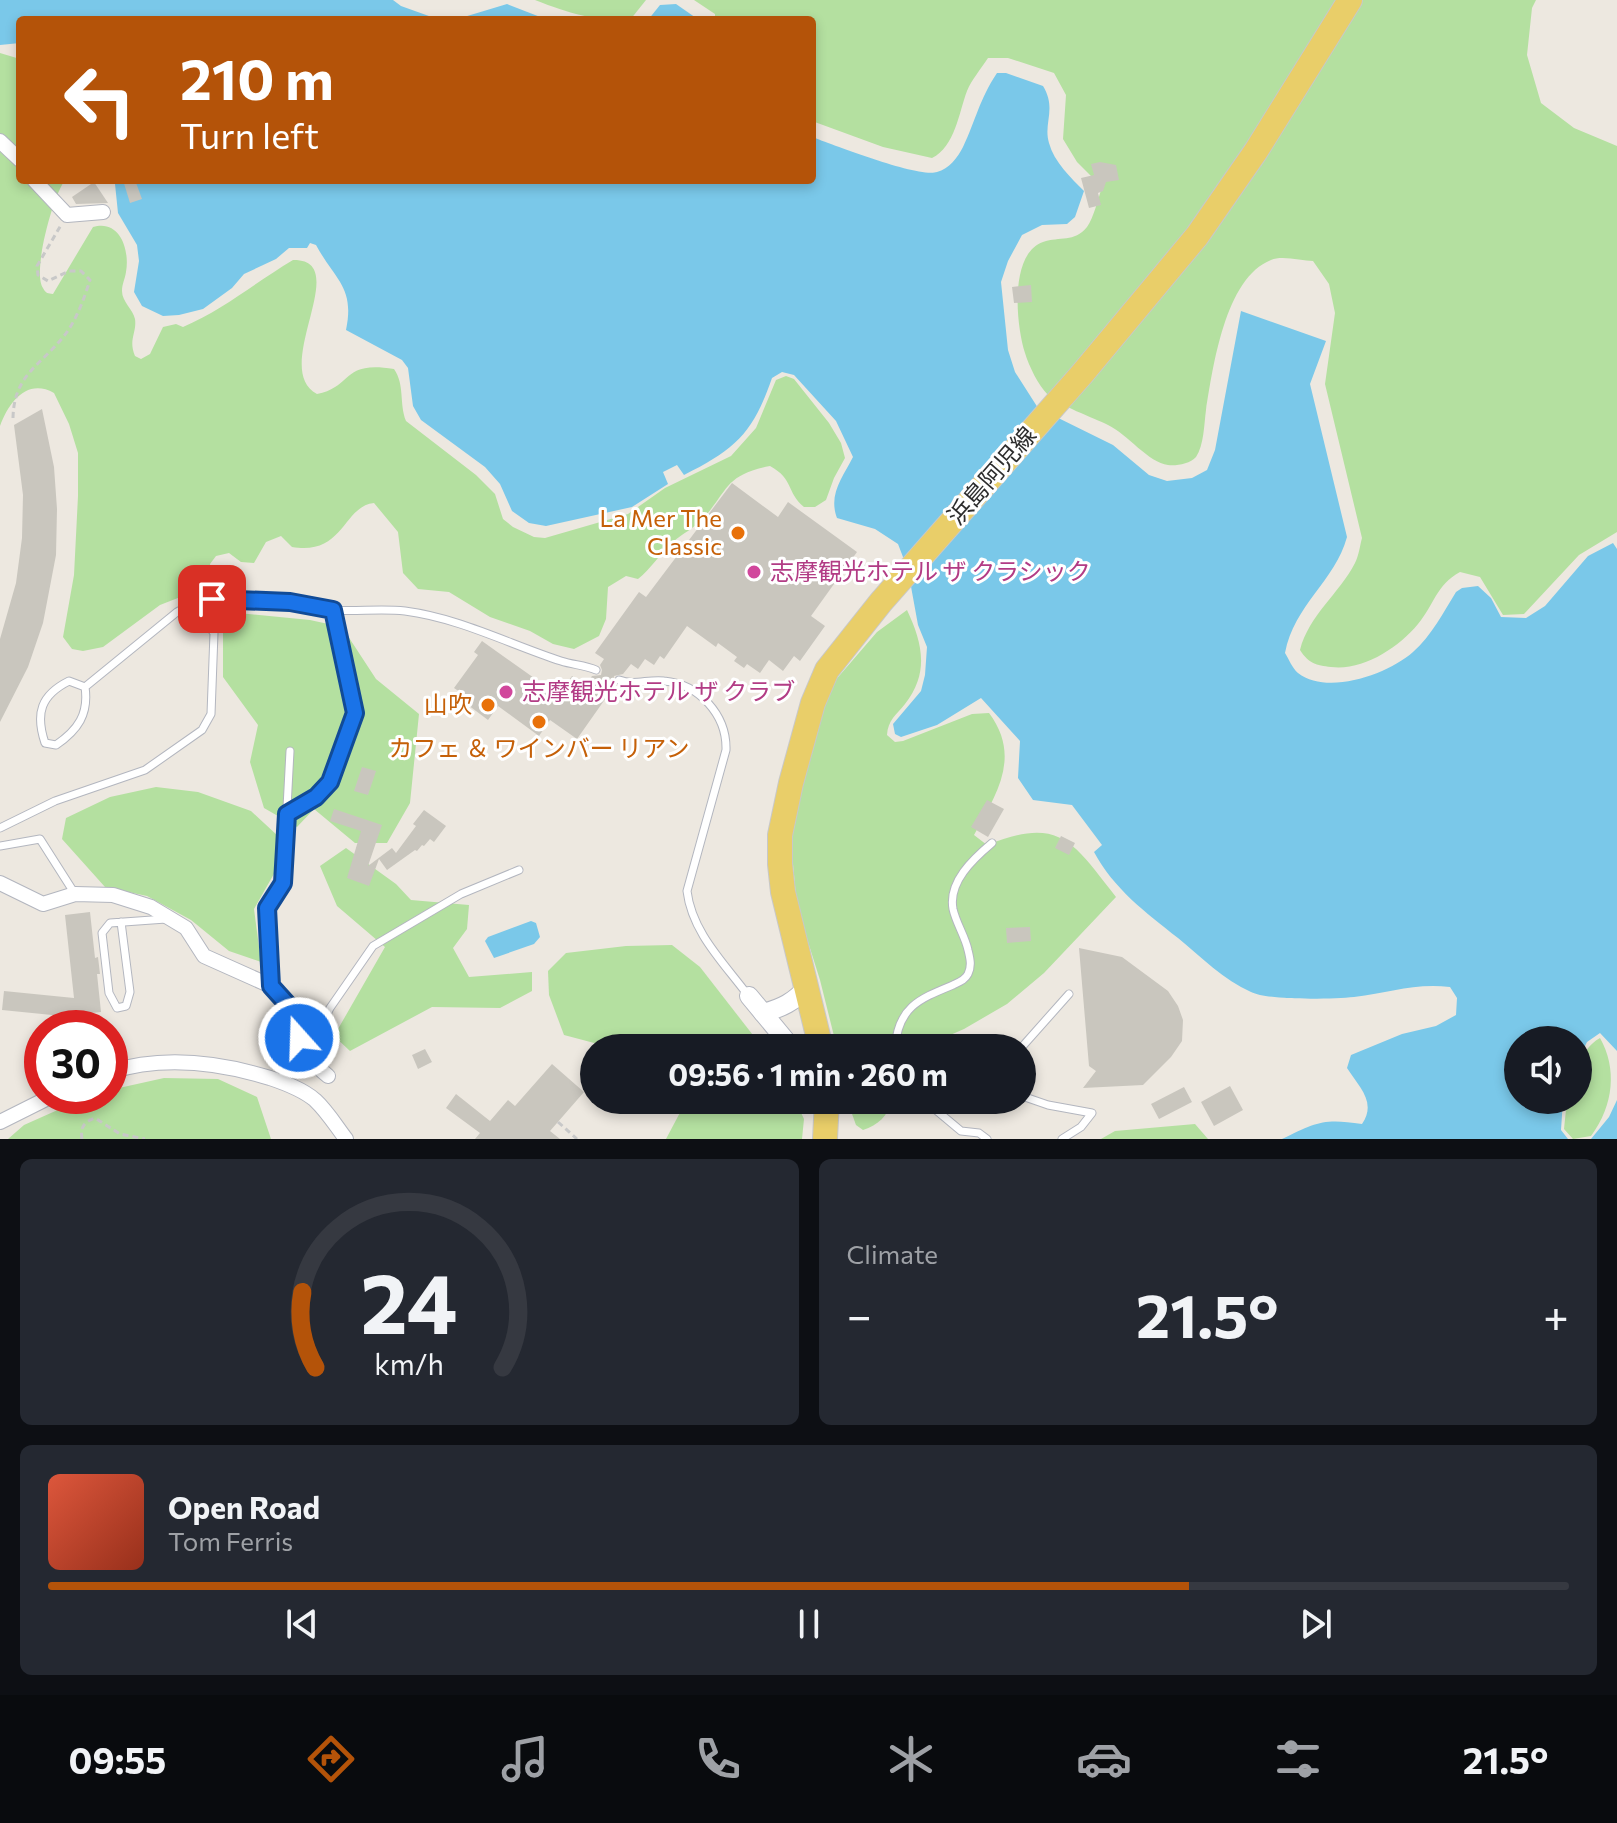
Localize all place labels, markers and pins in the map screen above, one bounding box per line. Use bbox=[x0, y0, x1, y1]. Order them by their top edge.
place label: La Mer The Classic bbox=[600, 503, 722, 560]
marker: La Mer The Classic bbox=[729, 524, 747, 542]
place label: 志摩観光ホテル ザ クラシック bbox=[770, 556, 1091, 585]
marker: 志摩観光ホテル ザ クラシック bbox=[745, 563, 763, 581]
pin bbox=[178, 565, 246, 633]
place label: 志摩観光ホテル ザ クラブ bbox=[522, 676, 795, 705]
marker: 志摩観光ホテル ザ クラブ bbox=[497, 683, 515, 701]
place label: 山吹 bbox=[424, 689, 472, 718]
marker: 山吹 bbox=[479, 696, 497, 714]
marker: カフェ ＆ ワインバー リアン bbox=[530, 713, 548, 731]
place label: カフェ ＆ ワインバー リアン bbox=[389, 733, 689, 762]

